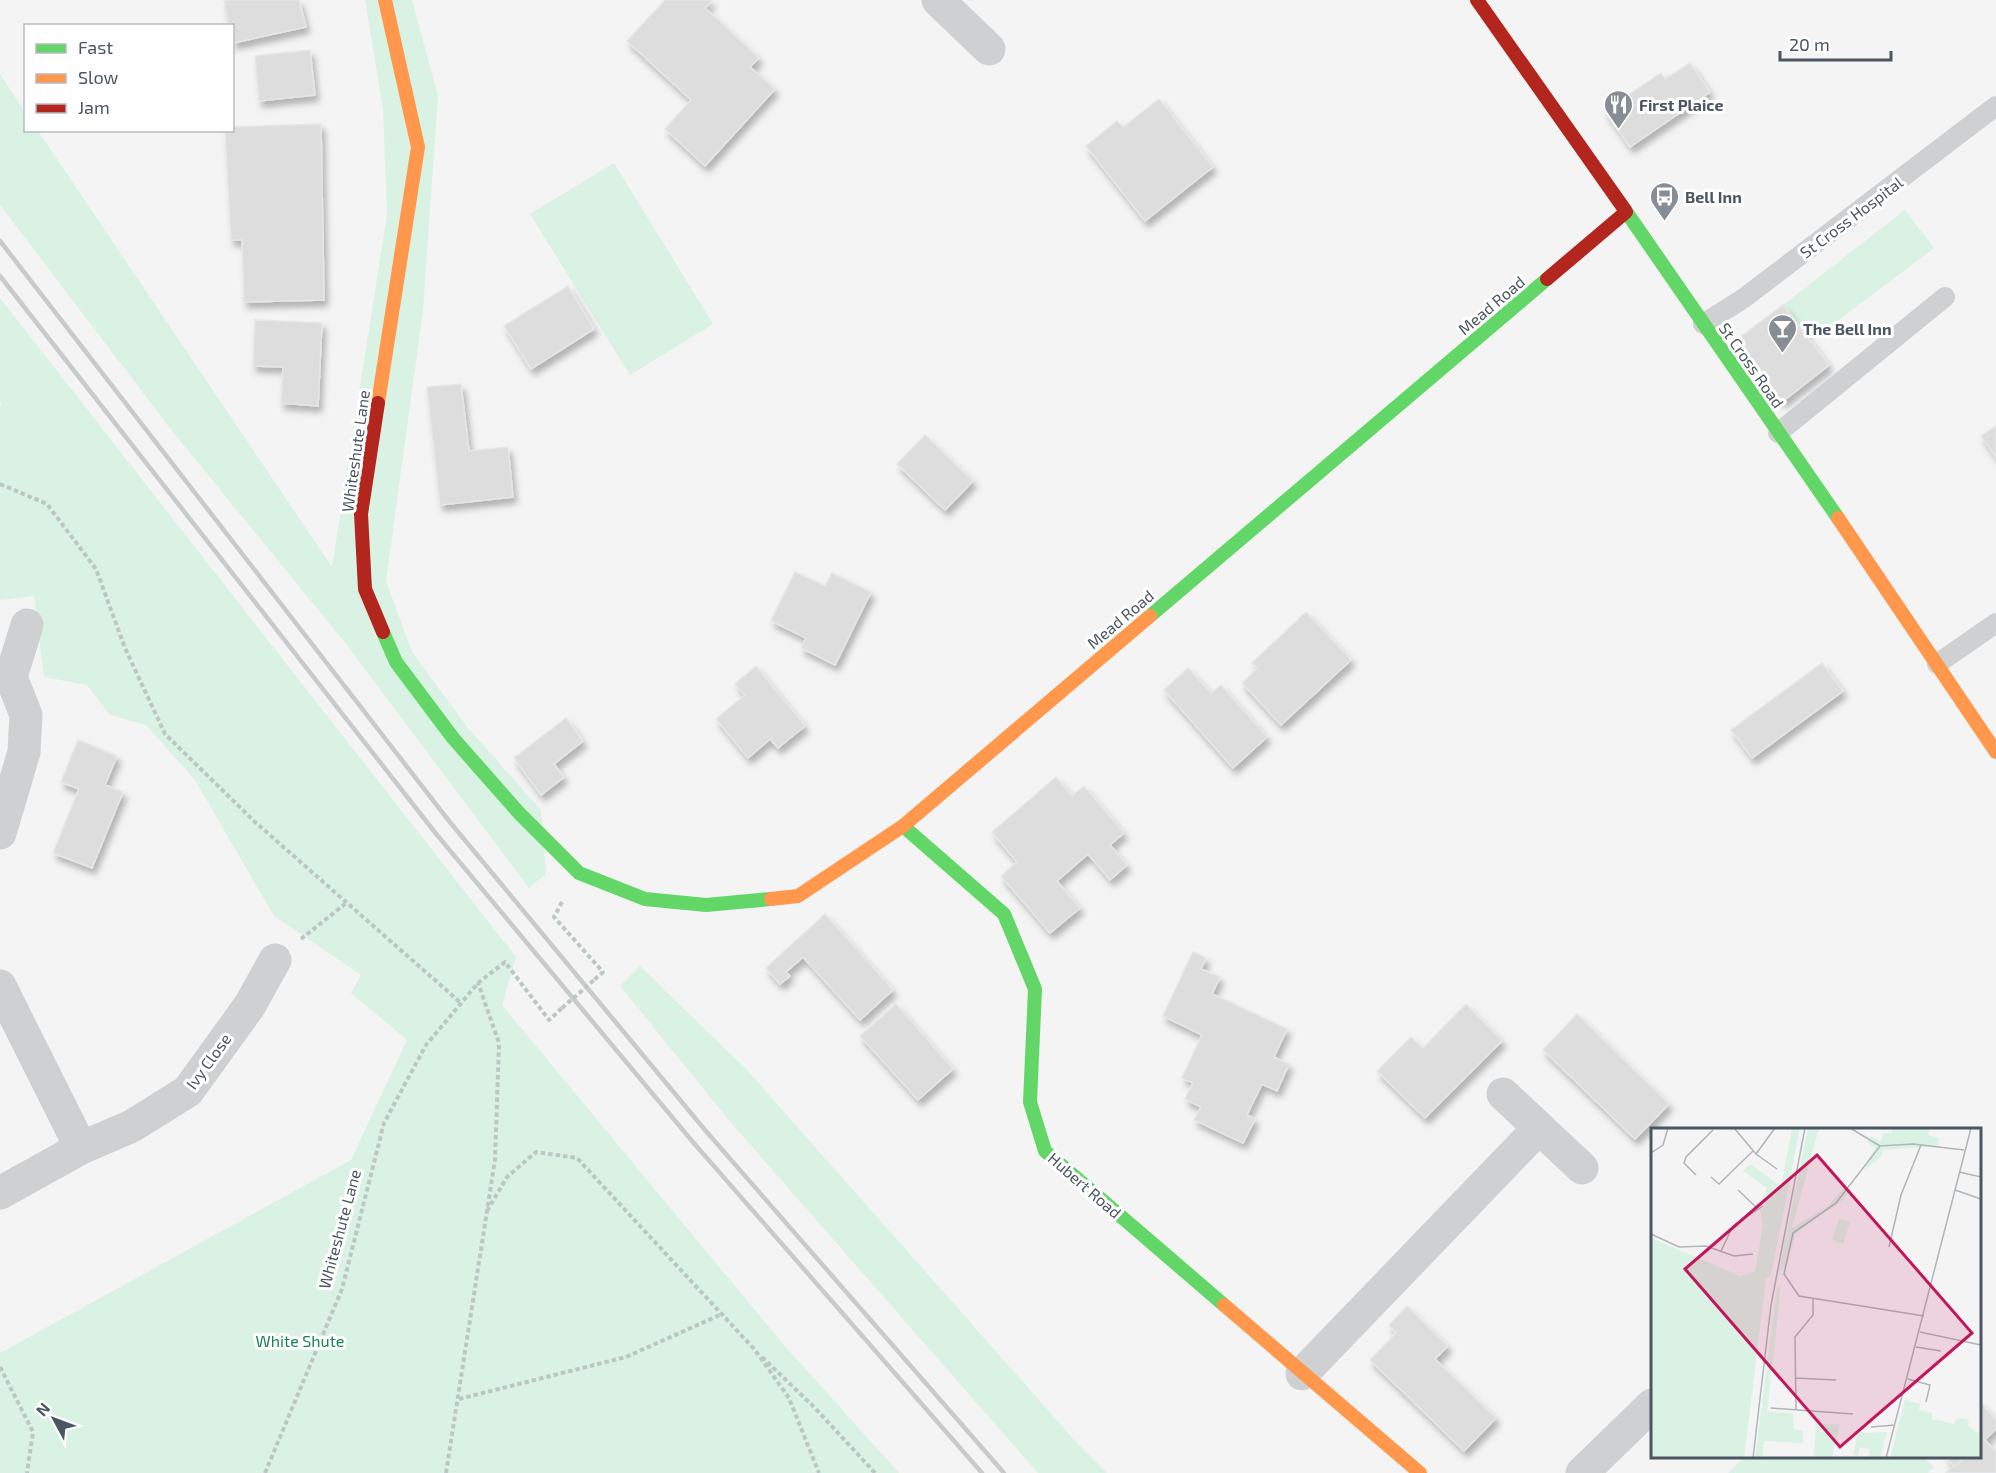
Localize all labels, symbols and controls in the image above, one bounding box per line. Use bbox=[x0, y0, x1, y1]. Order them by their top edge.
legend bbox=[24, 24, 234, 132]
scale bar bbox=[1780, 24, 1891, 62]
text: 20 m bbox=[1789, 33, 1830, 55]
text: Fast bbox=[78, 36, 113, 58]
text: Slow bbox=[78, 66, 119, 88]
restaurant icon: First Plaice bbox=[1602, 88, 1634, 130]
place label: First Plaice bbox=[1639, 95, 1723, 114]
text: Jam bbox=[78, 96, 110, 118]
street label: St Cross Hospital bbox=[1796, 172, 1906, 262]
bus stop icon: Bell Inn bbox=[1648, 180, 1680, 222]
place label: Bell Inn bbox=[1685, 187, 1742, 206]
street label: Mead Road bbox=[1454, 272, 1528, 338]
bar icon: The Bell Inn bbox=[1766, 312, 1798, 354]
street label: St Cross Road bbox=[1716, 319, 1788, 411]
place label: The Bell Inn bbox=[1803, 319, 1892, 338]
street label: Whiteshute Lane bbox=[337, 389, 373, 513]
street label: Mead Road bbox=[1083, 586, 1157, 652]
street label: Ivy Close bbox=[181, 1030, 235, 1092]
inset map bbox=[1651, 1128, 1981, 1458]
street label: Hubert Road bbox=[1045, 1148, 1125, 1222]
street label: Whiteshute Lane bbox=[314, 1167, 364, 1291]
park label: White Shute bbox=[256, 1331, 344, 1350]
north arrow bbox=[24, 1389, 84, 1449]
text: N bbox=[31, 1398, 53, 1419]

